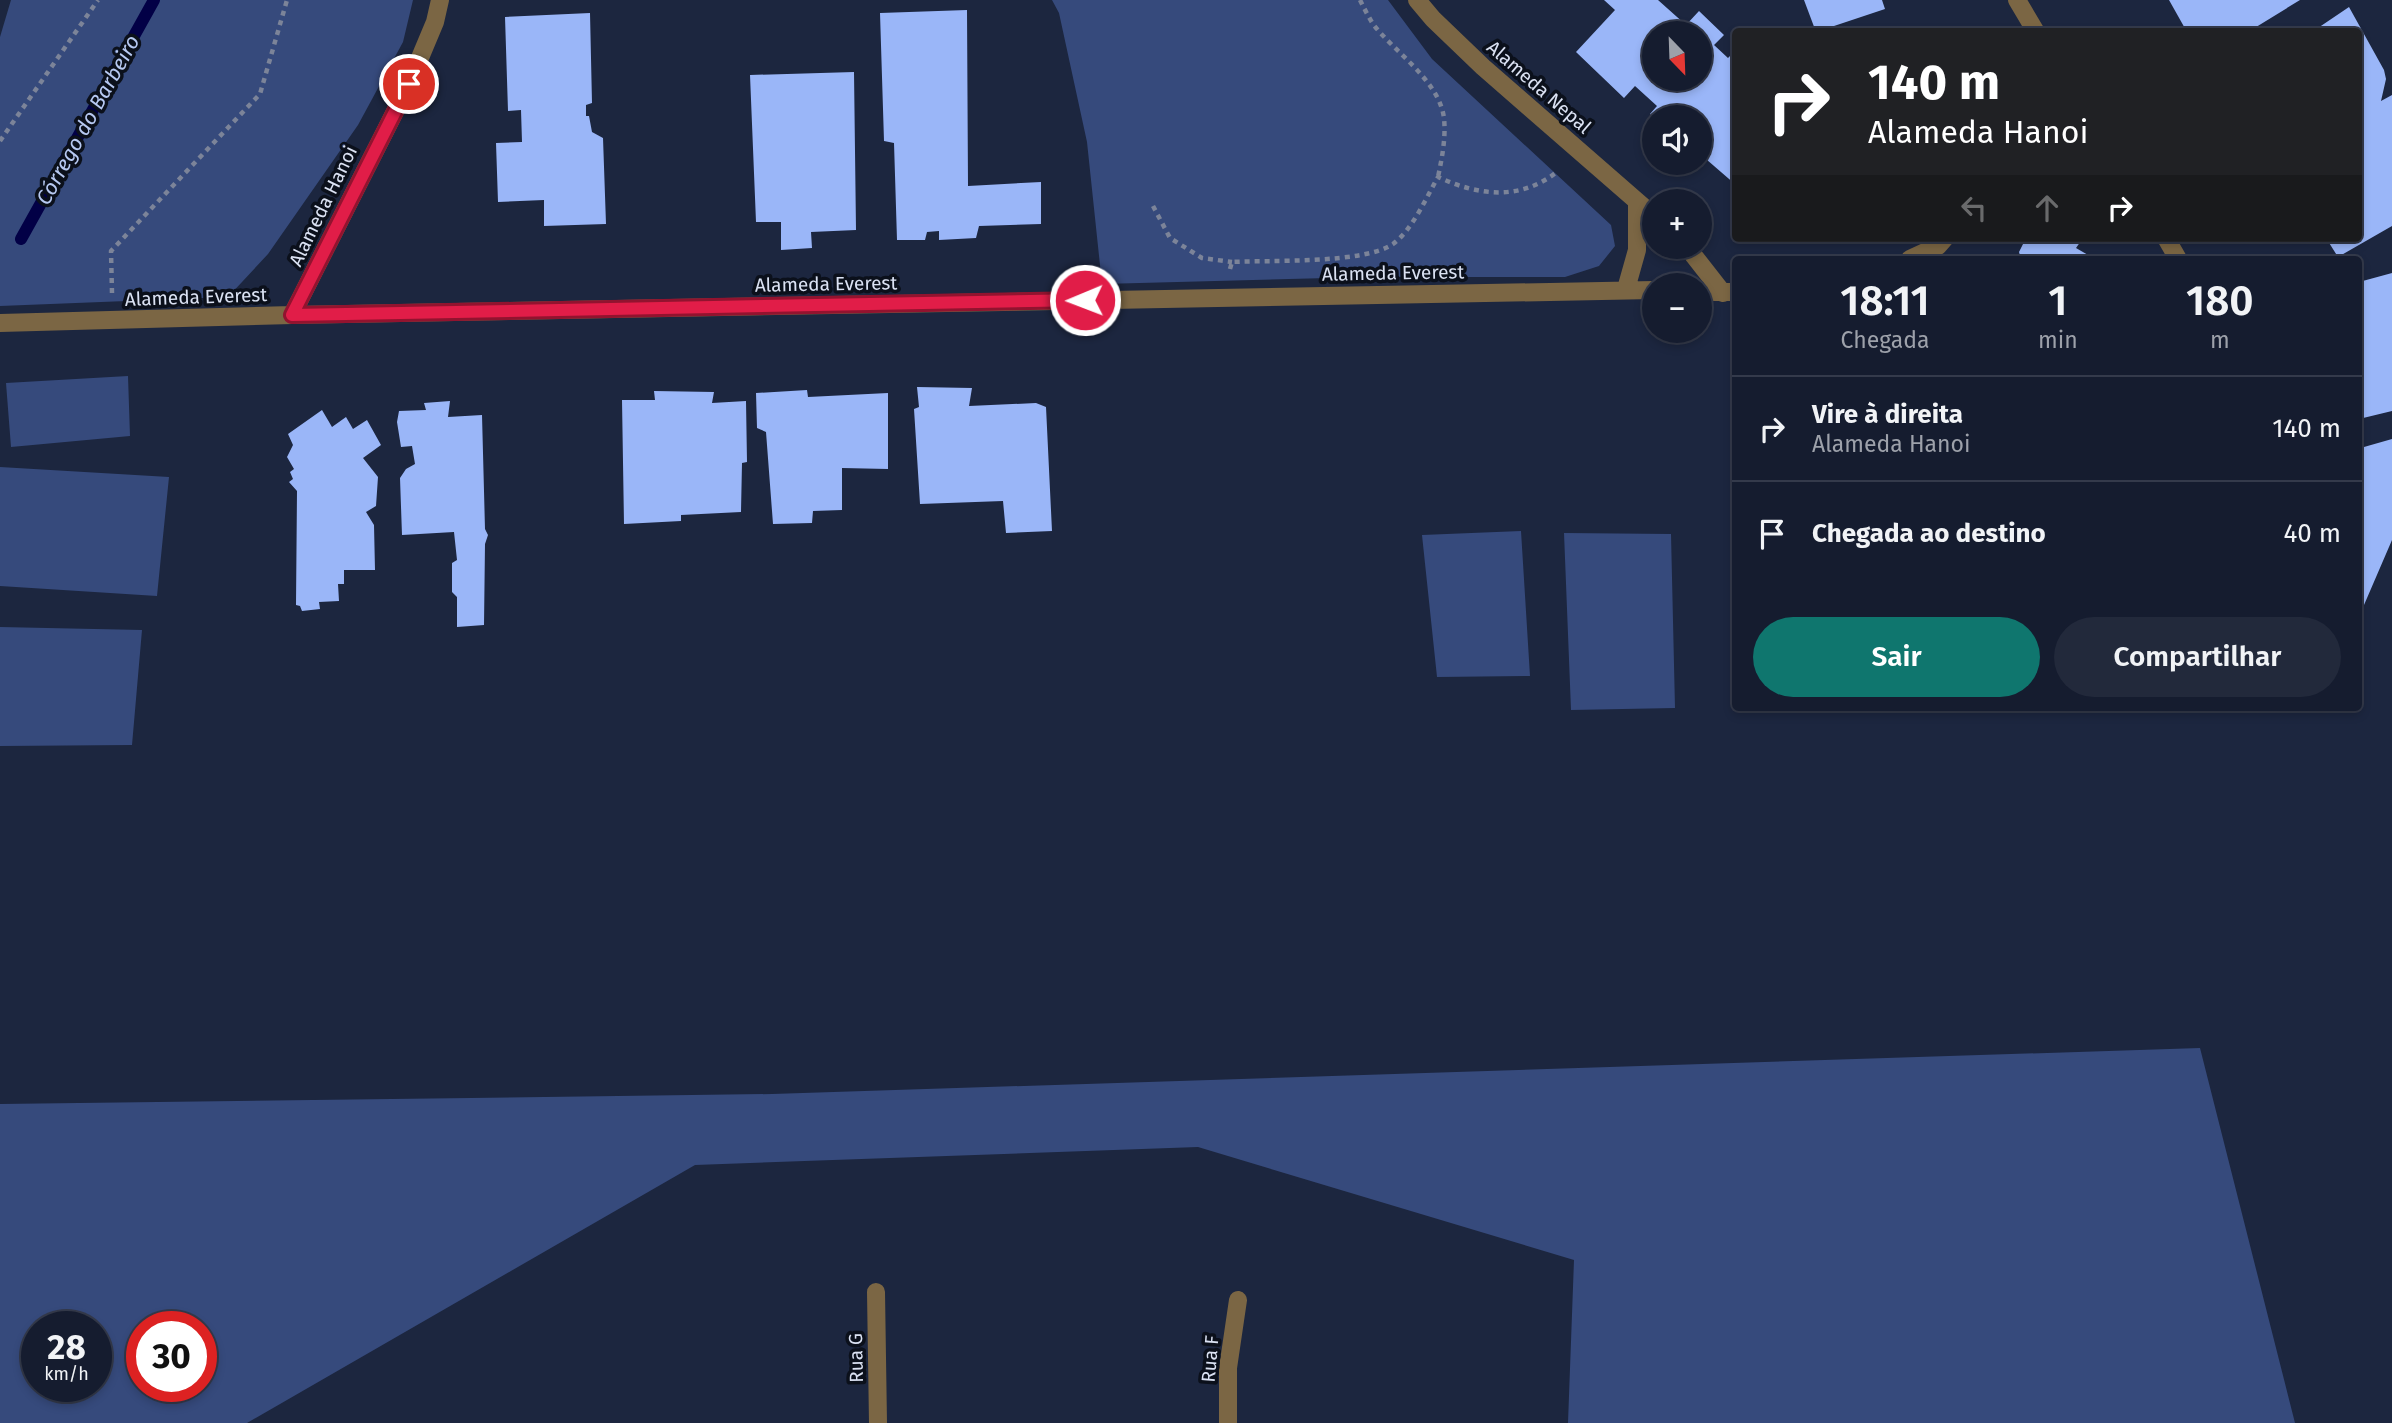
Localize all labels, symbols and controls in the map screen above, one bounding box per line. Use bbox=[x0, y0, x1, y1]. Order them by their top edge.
north arrow bbox=[1642, 21, 1712, 91]
map controls bbox=[1642, 21, 1712, 343]
water label: Córrego do Barbeiro bbox=[31, 31, 145, 209]
street label: Alameda Nepal bbox=[1482, 36, 1596, 139]
text: 140 m bbox=[1868, 53, 2000, 112]
pin bbox=[379, 54, 439, 114]
icon: right bbox=[1753, 56, 1844, 147]
icon: arrive bbox=[390, 65, 428, 103]
button: sound bbox=[1642, 105, 1712, 175]
text: Alameda Hanoi bbox=[1868, 113, 2088, 151]
street label: Alameda Hanoi bbox=[284, 142, 362, 270]
button: + bbox=[1642, 189, 1712, 259]
icon: left bbox=[1955, 189, 1993, 227]
icon: ahead bbox=[2028, 189, 2066, 227]
icon: right bbox=[2101, 189, 2139, 227]
street label: Alameda Everest bbox=[1322, 260, 1464, 286]
position arrow bbox=[1048, 263, 1122, 337]
street label: Alameda Everest bbox=[755, 271, 897, 297]
button: − bbox=[1642, 273, 1712, 343]
text: 18:11 bbox=[1840, 276, 1930, 326]
text: 1 bbox=[2048, 276, 2068, 326]
text: 180 bbox=[2186, 276, 2254, 326]
street label: Alameda Everest bbox=[124, 283, 268, 311]
text: Chegada bbox=[1841, 326, 1930, 354]
text: min bbox=[2038, 326, 2078, 354]
text: m bbox=[2210, 326, 2230, 354]
text: Vire à direita bbox=[1812, 399, 1963, 430]
icon: right bbox=[1753, 410, 1791, 448]
text: 140 m bbox=[2272, 413, 2341, 444]
text: Alameda Hanoi bbox=[1812, 430, 1970, 458]
icon: arrive bbox=[1753, 515, 1791, 553]
text: Chegada ao destino bbox=[1812, 518, 2046, 549]
text: 40 m bbox=[2283, 518, 2341, 549]
button: Sair bbox=[1753, 617, 2040, 697]
button: Compartilhar bbox=[2054, 617, 2341, 697]
speed limit sign: 30 bbox=[126, 1311, 217, 1402]
text: 28 bbox=[47, 1326, 86, 1368]
street label: Rua G bbox=[844, 1333, 868, 1383]
street label: Rua F bbox=[1196, 1334, 1224, 1384]
text: km/h bbox=[44, 1363, 89, 1385]

